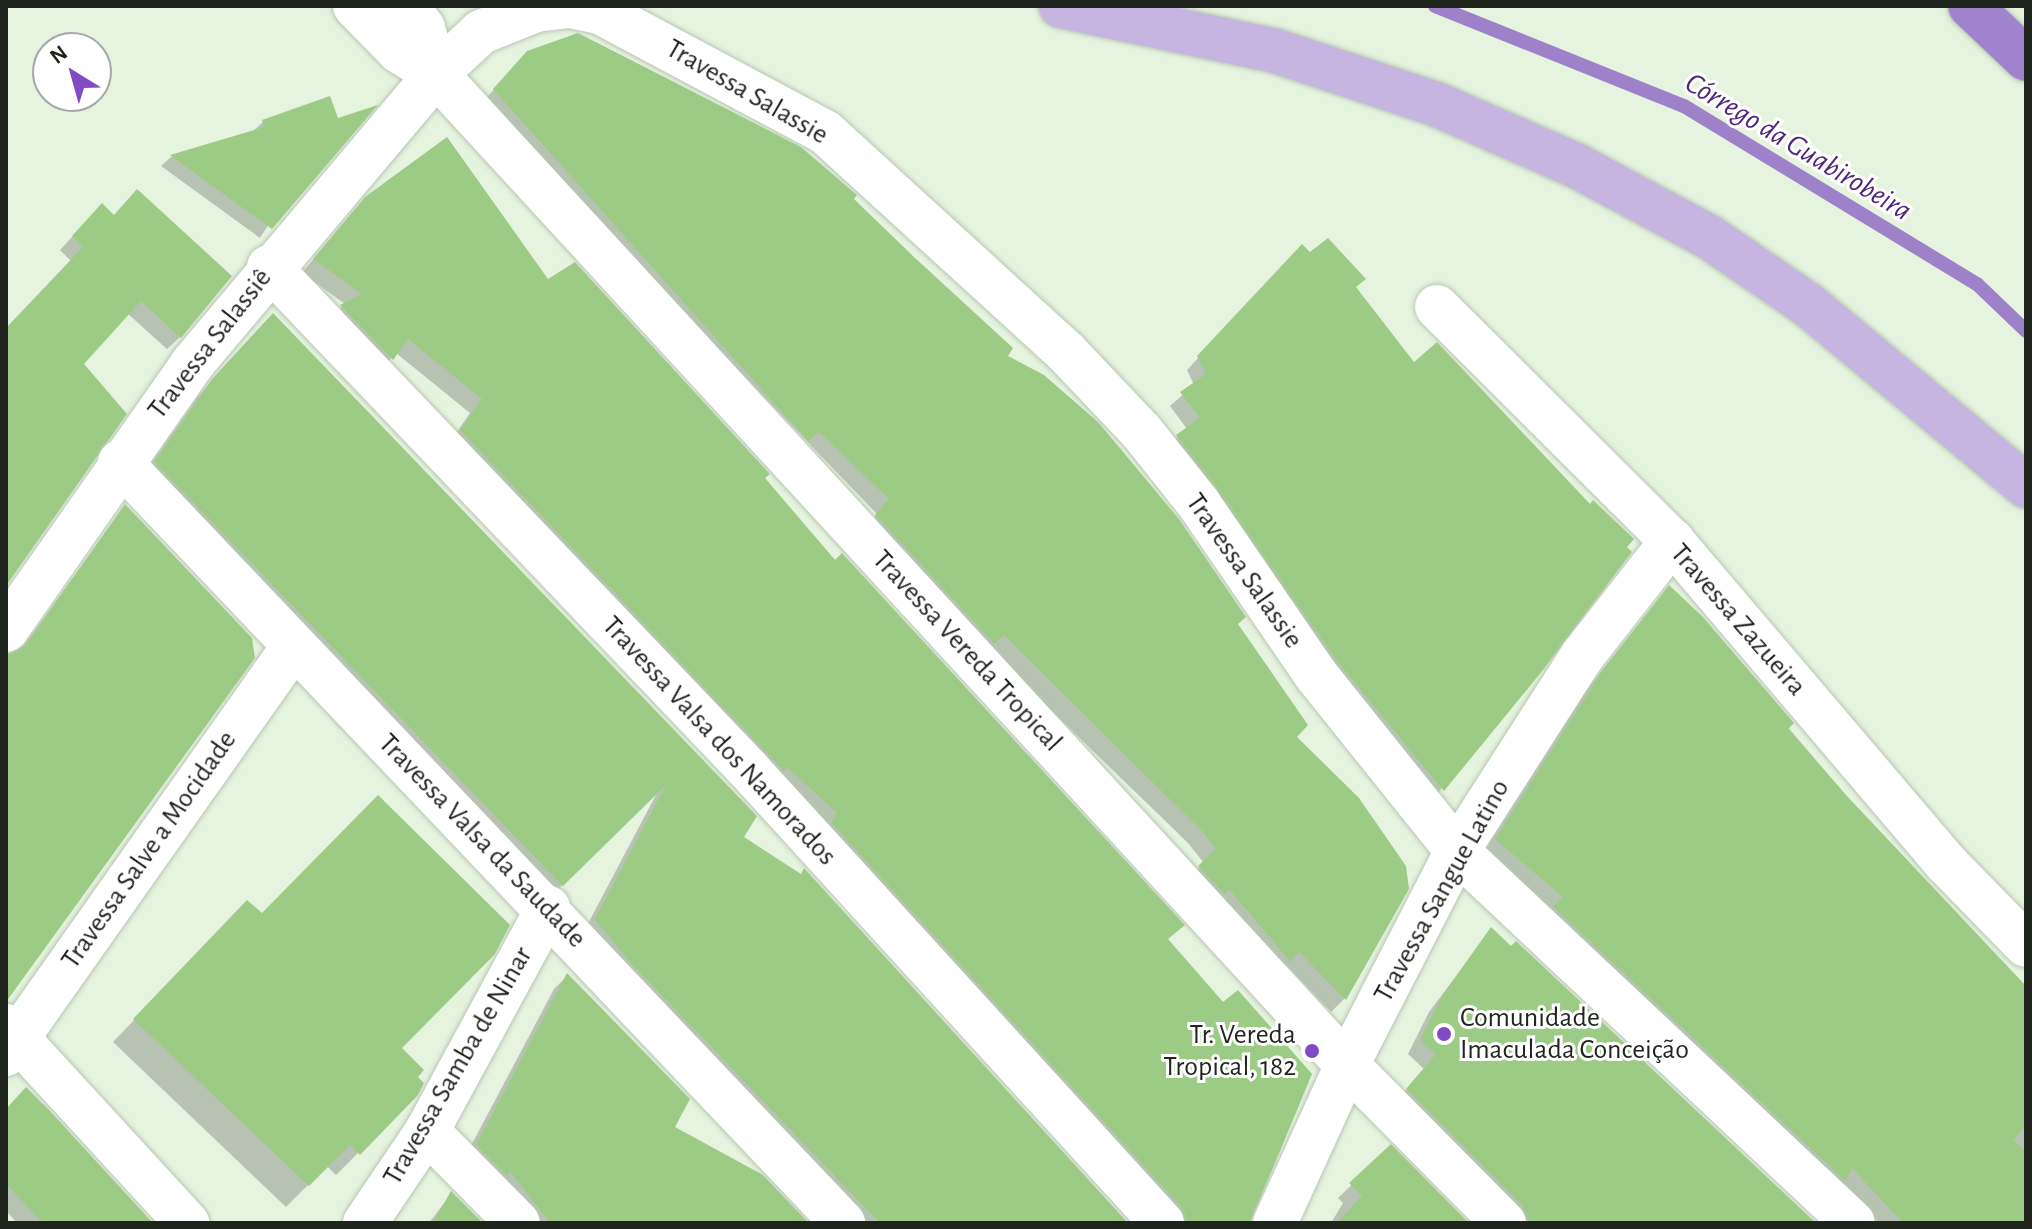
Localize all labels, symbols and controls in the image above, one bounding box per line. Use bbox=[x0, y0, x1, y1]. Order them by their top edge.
north arrow bbox=[32, 32, 112, 112]
street label: Travessa Salassie bbox=[660, 32, 834, 152]
text: N bbox=[46, 41, 71, 68]
water label: Córrego da Guabirobeira bbox=[1678, 65, 1918, 229]
street label: Travessa Salassiê bbox=[141, 262, 279, 426]
street label: Travessa Salassie bbox=[1178, 487, 1310, 655]
street label: Travessa Zazueira bbox=[1663, 537, 1813, 703]
street label: Travessa Vereda Tropical bbox=[865, 543, 1069, 759]
street label: Travessa Valsa dos Namorados bbox=[595, 609, 843, 873]
street label: Travessa Salve a Mocidade bbox=[54, 725, 244, 975]
street label: Travessa Valsa da Saudade bbox=[371, 727, 593, 955]
street label: Travessa Sangue Latino bbox=[1367, 774, 1517, 1008]
street label: Travessa Samba de Ninar bbox=[376, 941, 540, 1191]
place label: Comunidade Imaculada Conceição bbox=[1460, 1001, 1689, 1067]
place label: Tr. Vereda Tropical, 182 bbox=[1163, 1018, 1296, 1084]
marker: Comunidade Imaculada Conceição bbox=[1435, 1025, 1453, 1043]
marker: Tr. Vereda Tropical, 182 bbox=[1303, 1042, 1321, 1060]

